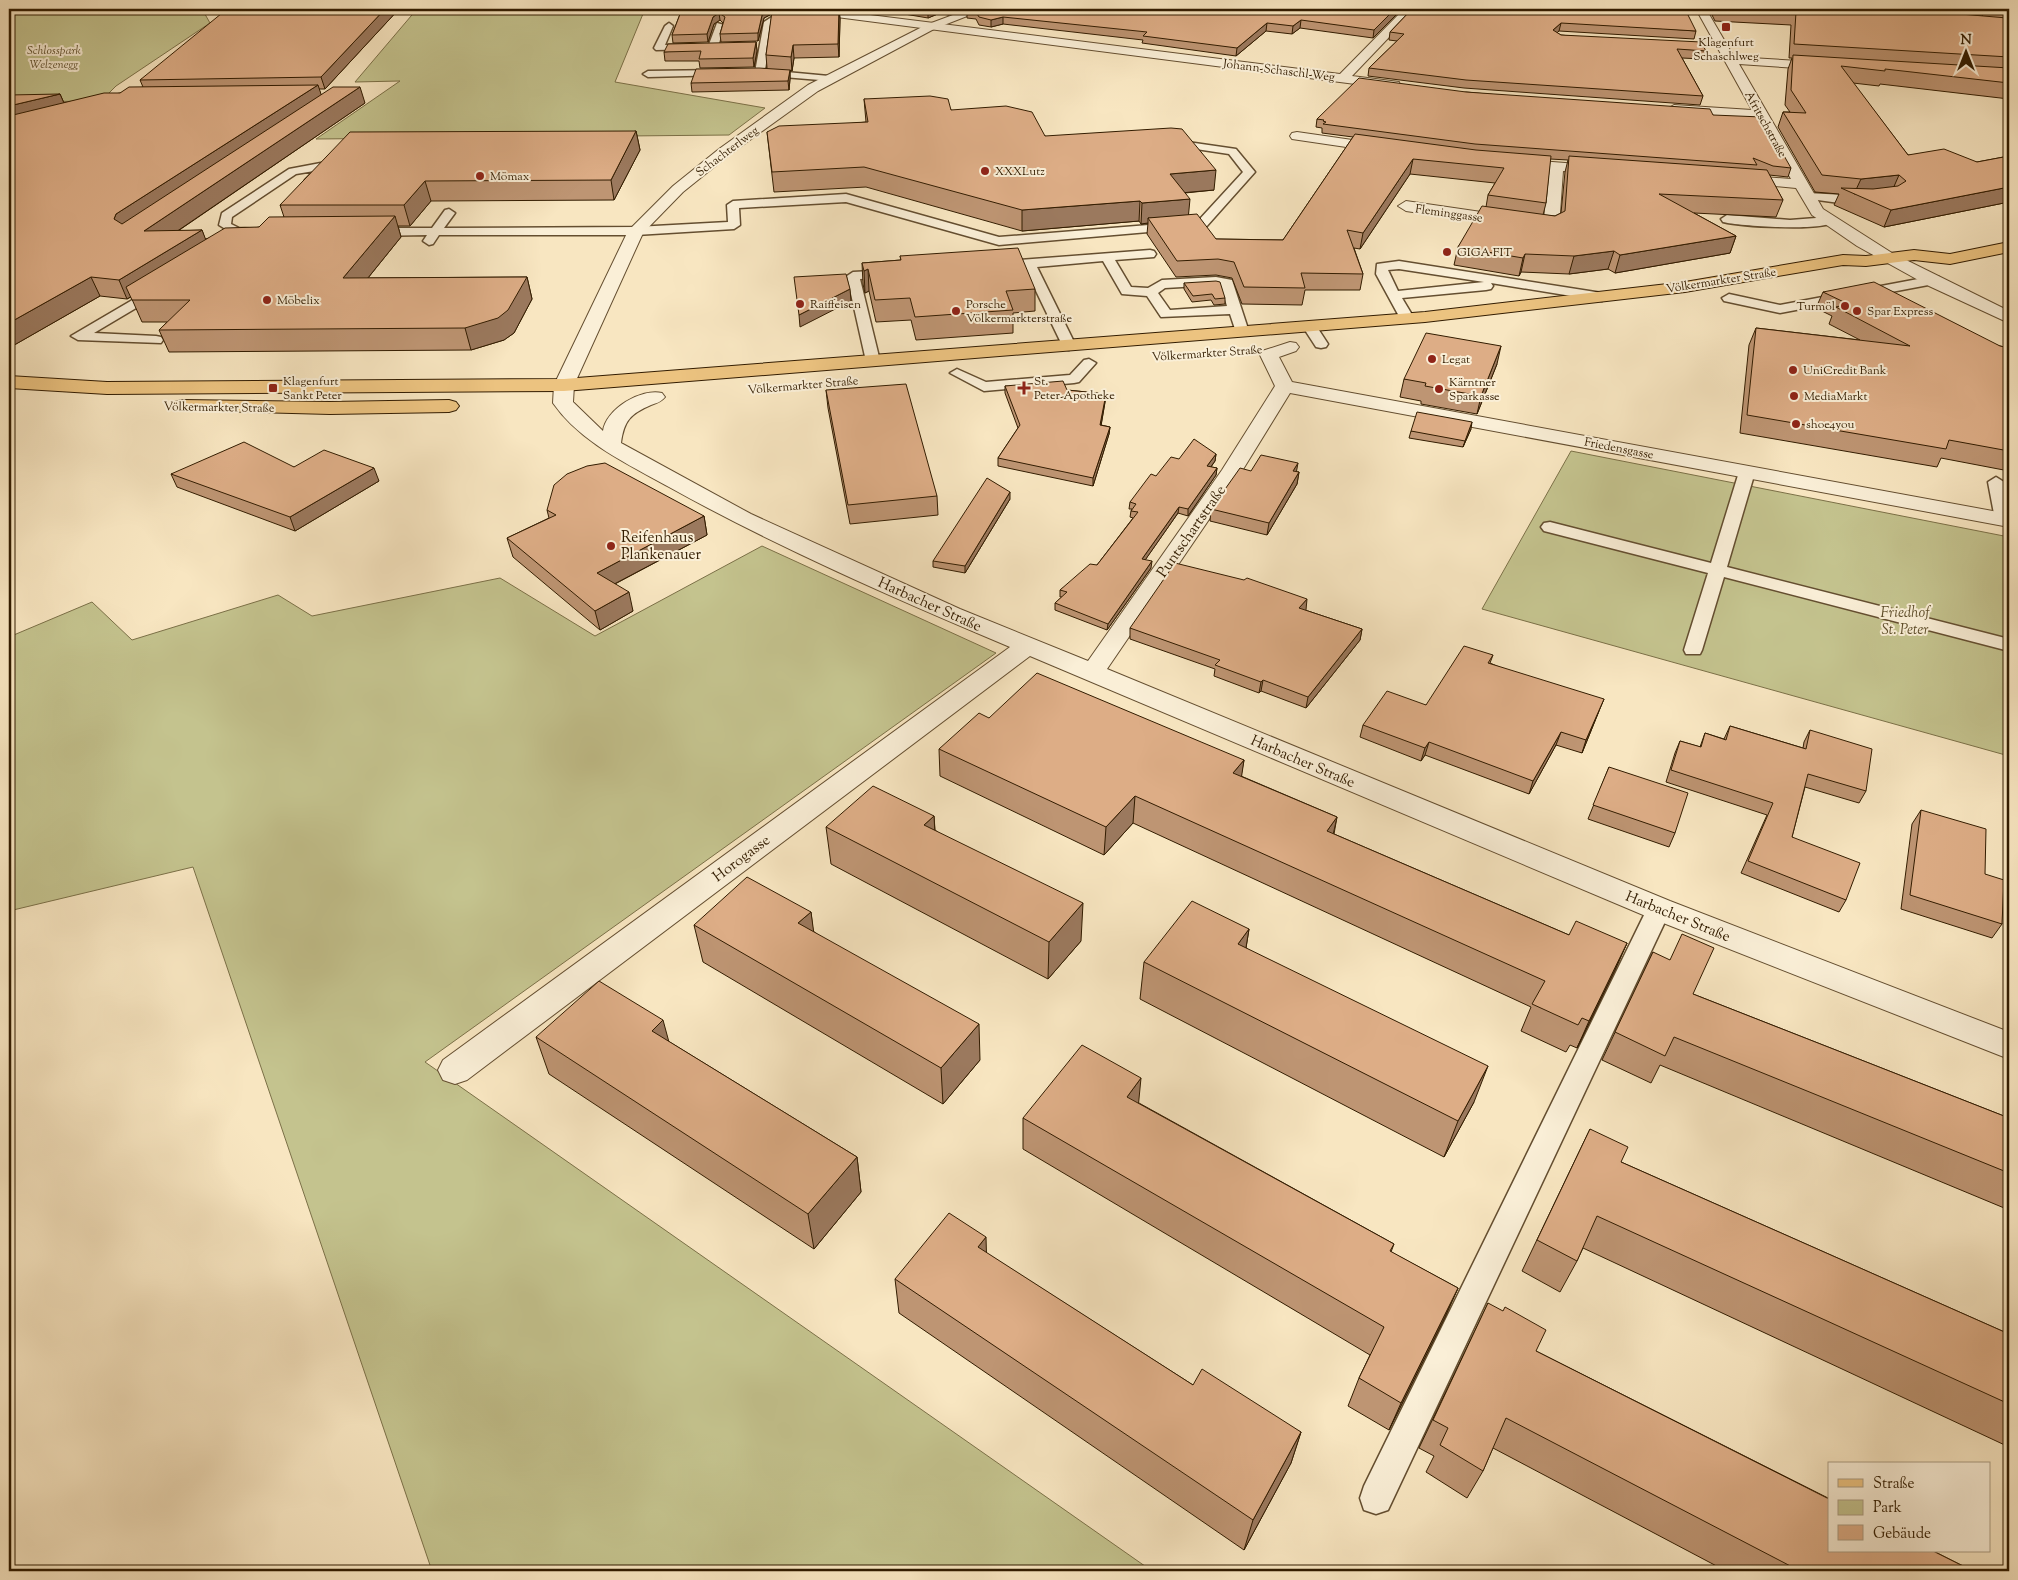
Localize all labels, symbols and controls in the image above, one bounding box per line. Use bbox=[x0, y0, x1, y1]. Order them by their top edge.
marker: Klagenfurt Schaschlweg bbox=[1720, 21, 1732, 33]
north arrow bbox=[1940, 28, 1990, 78]
text: N bbox=[1960, 31, 1972, 51]
place label: Klagenfurt Schaschlweg bbox=[1693, 34, 1759, 66]
park label: Schlosspark Welzenegg bbox=[27, 42, 81, 74]
street label: Johann-Schaschl-Weg bbox=[1221, 55, 1336, 87]
street label: Afritschstraße bbox=[1739, 88, 1791, 161]
street label: Schachterlweg bbox=[692, 122, 763, 181]
place label: XXXLutz bbox=[995, 163, 1045, 181]
marker: XXXLutz bbox=[979, 165, 991, 177]
place label: Mömax bbox=[490, 168, 530, 186]
marker: Mömax bbox=[474, 170, 486, 182]
street label: Fleminggasse bbox=[1414, 200, 1484, 228]
place label: GIGA FIT bbox=[1457, 244, 1512, 262]
marker: GIGA FIT bbox=[1441, 246, 1453, 258]
street label: Völkermarkter Straße bbox=[1665, 263, 1778, 299]
place label: Möbelix bbox=[277, 292, 320, 310]
marker: Möbelix bbox=[261, 294, 273, 306]
place label: Raiffeisen bbox=[810, 296, 861, 314]
place label: Porsche Völkermarkterstraße bbox=[966, 296, 1072, 328]
marker: Raiffeisen bbox=[794, 298, 806, 310]
place label: Turmöl bbox=[1797, 298, 1836, 316]
marker: Turmöl bbox=[1839, 300, 1851, 312]
place label: Spar Express bbox=[1867, 303, 1933, 321]
marker: Porsche Völkermarkterstraße bbox=[950, 305, 962, 317]
marker: Spar Express bbox=[1851, 305, 1863, 317]
street label: Völkermarkter Straße bbox=[1151, 341, 1263, 367]
place label: Legat bbox=[1442, 351, 1470, 369]
marker: Legat bbox=[1426, 353, 1438, 365]
place label: UniCredit Bank bbox=[1803, 362, 1887, 380]
marker: UniCredit Bank bbox=[1787, 364, 1799, 376]
street label: Völkermarkter Straße bbox=[747, 372, 860, 400]
place label: Klagenfurt Sankt Peter bbox=[283, 373, 342, 405]
place label: St. Peter-Apotheke bbox=[1034, 373, 1115, 405]
place label: Kärntner Sparkasse bbox=[1449, 374, 1500, 406]
marker: Klagenfurt Sankt Peter bbox=[267, 382, 279, 394]
marker: St. Peter-Apotheke bbox=[1018, 382, 1030, 394]
marker: Kärntner Sparkasse bbox=[1433, 383, 1445, 395]
place label: MediaMarkt bbox=[1804, 388, 1868, 406]
marker: MediaMarkt bbox=[1788, 390, 1800, 402]
street label: Völkermarkter Straße bbox=[163, 398, 275, 418]
place label: shoe4you bbox=[1806, 416, 1854, 434]
marker: shoe4you bbox=[1790, 418, 1802, 430]
street label: Friedensgasse bbox=[1583, 433, 1655, 465]
street label: Puntschartstraße bbox=[1153, 482, 1232, 582]
place label: Reifenhaus Plankenauer bbox=[621, 528, 702, 566]
marker: Reifenhaus Plankenauer bbox=[605, 540, 617, 552]
street label: Harbacher Straße bbox=[874, 573, 985, 638]
park label: Friedhof St. Peter bbox=[1880, 603, 1931, 641]
street label: Harbacher Straße bbox=[1247, 731, 1358, 794]
street label: Horogasse bbox=[709, 831, 775, 888]
street label: Harbacher Straße bbox=[1622, 887, 1733, 948]
legend bbox=[1828, 1462, 1990, 1552]
text: Straße bbox=[1873, 1474, 1915, 1495]
text: Park bbox=[1873, 1498, 1902, 1519]
text: Gebäude bbox=[1873, 1524, 1931, 1545]

